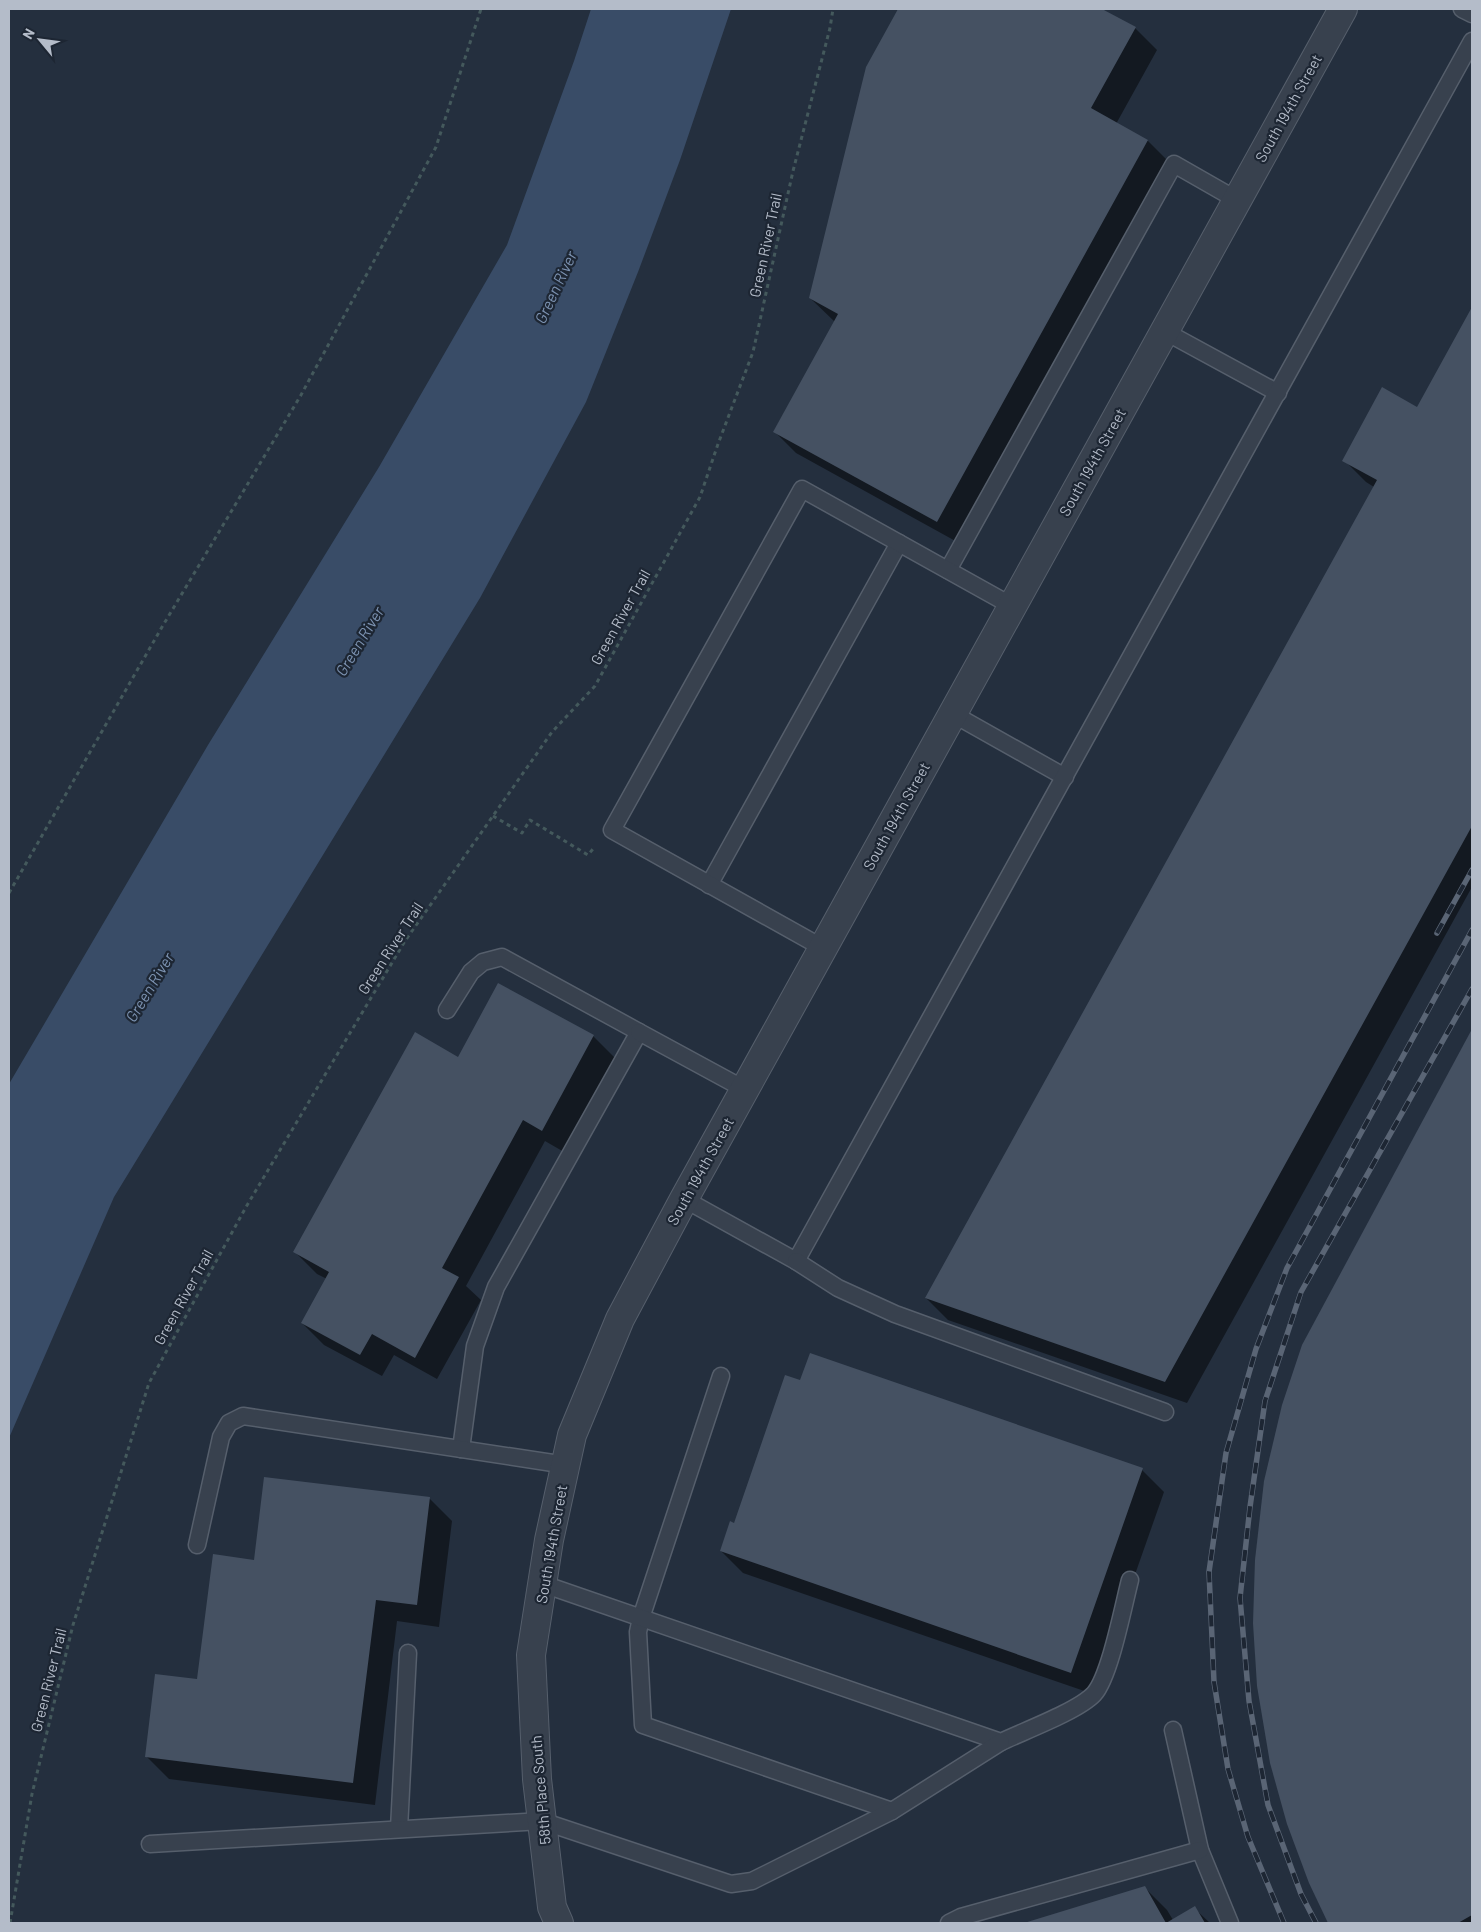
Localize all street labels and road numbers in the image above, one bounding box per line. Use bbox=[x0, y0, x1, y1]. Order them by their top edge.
street label: South 194th Street bbox=[1251, 51, 1325, 165]
street label: Green River Trail bbox=[745, 191, 785, 299]
street label: South 194th Street bbox=[1055, 405, 1129, 519]
street label: Green River Trail bbox=[586, 566, 654, 668]
street label: South 194th Street bbox=[859, 759, 933, 873]
street label: Green River Trail bbox=[354, 899, 426, 997]
street label: South 194th Street bbox=[663, 1114, 737, 1228]
street label: Green River Trail bbox=[149, 1246, 217, 1348]
street label: South 194th Street bbox=[532, 1483, 570, 1605]
street label: Green River Trail bbox=[26, 1626, 70, 1734]
street label: 58th Place South bbox=[526, 1735, 554, 1845]

